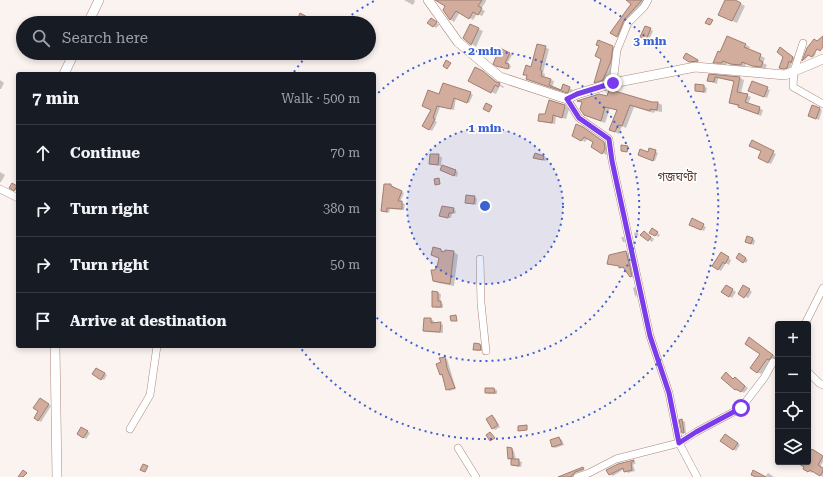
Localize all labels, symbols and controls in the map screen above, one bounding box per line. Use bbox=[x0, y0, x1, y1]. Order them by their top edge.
search box bbox=[16, 16, 376, 60]
icon: search bbox=[30, 27, 52, 49]
text: Search here bbox=[62, 29, 148, 47]
text: 3 min bbox=[633, 34, 667, 48]
text: 2 min bbox=[468, 44, 502, 58]
route end bbox=[604, 74, 622, 92]
text: 7 min bbox=[32, 88, 79, 108]
text: Walk · 500 m bbox=[281, 91, 360, 106]
text: 1 min bbox=[468, 121, 502, 135]
icon: ahead bbox=[32, 142, 54, 164]
text: Continue bbox=[70, 144, 140, 162]
text: 70 m bbox=[330, 145, 360, 160]
district label: গজঘণ্টা bbox=[657, 169, 697, 184]
icon: right bbox=[32, 198, 54, 220]
centre of rings bbox=[478, 199, 492, 213]
text: Turn right bbox=[70, 200, 149, 218]
text: 380 m bbox=[323, 201, 360, 216]
icon: right bbox=[32, 254, 54, 276]
text: Turn right bbox=[70, 256, 149, 274]
text: 50 m bbox=[330, 257, 360, 272]
icon: arrive bbox=[32, 310, 54, 332]
text: Arrive at destination bbox=[70, 312, 226, 330]
map controls bbox=[775, 321, 811, 465]
button: + bbox=[775, 321, 811, 357]
button: − bbox=[775, 357, 811, 393]
button: locate bbox=[775, 393, 811, 429]
route start bbox=[732, 399, 750, 417]
button: layers bbox=[775, 429, 811, 465]

